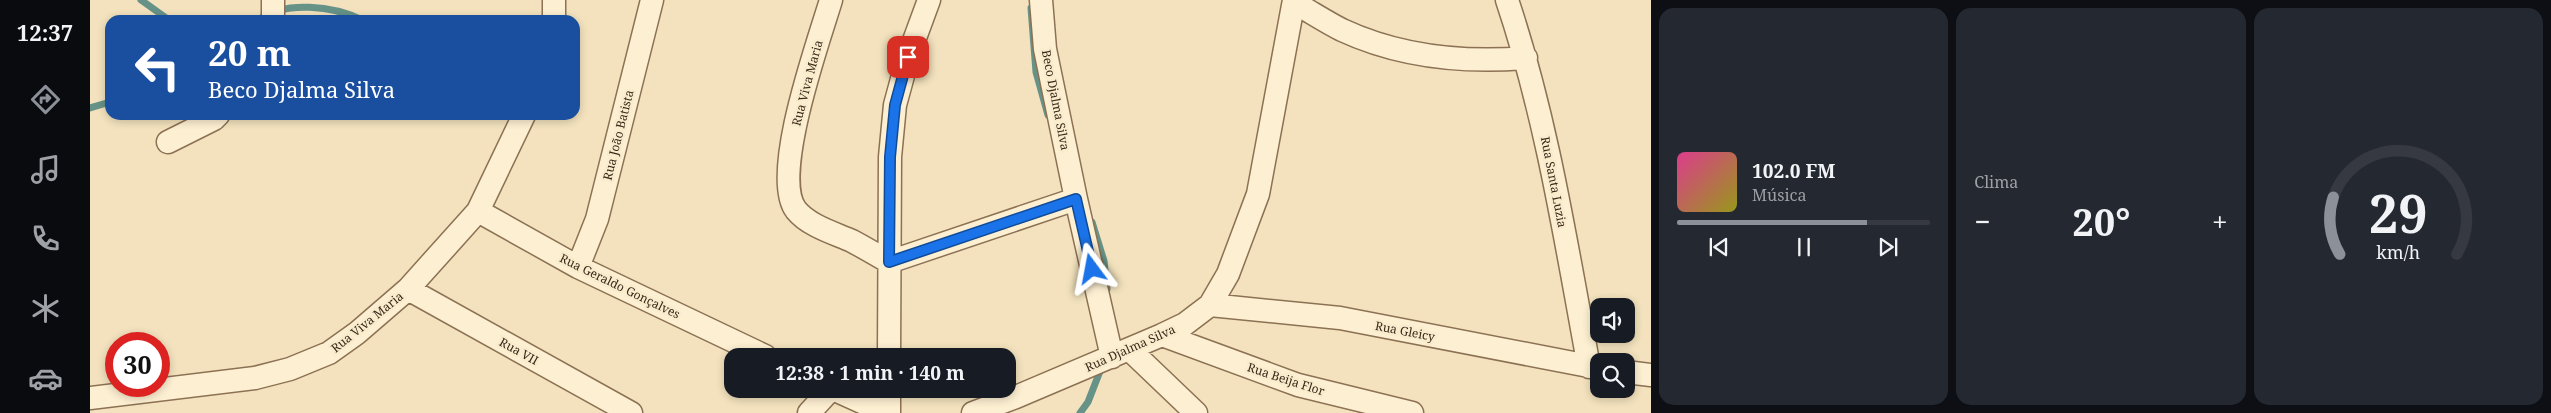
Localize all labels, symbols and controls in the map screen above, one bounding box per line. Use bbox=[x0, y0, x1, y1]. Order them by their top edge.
text: 12:37 bbox=[17, 17, 73, 47]
text: 20 m bbox=[208, 29, 291, 76]
icon: left bbox=[125, 35, 190, 100]
pin bbox=[887, 36, 929, 78]
street label: Rua Viva Maria bbox=[787, 38, 827, 128]
icon: arrive bbox=[894, 43, 922, 71]
street label: Beco Djalma Silva bbox=[1038, 48, 1074, 152]
text: Beco Djalma Silva bbox=[208, 74, 395, 104]
icon: directions bbox=[28, 82, 63, 117]
street label: Rua João Batista bbox=[599, 88, 637, 182]
street label: Rua Santa Luzia bbox=[1537, 135, 1571, 229]
icon: music bbox=[28, 152, 63, 187]
text: 102.0 FM bbox=[1752, 158, 1835, 184]
text: Clima bbox=[1974, 171, 2018, 193]
text: 29 bbox=[2369, 177, 2428, 248]
text: Música bbox=[1752, 184, 1806, 206]
text: 20° bbox=[2072, 195, 2130, 247]
text: − bbox=[1974, 202, 1991, 240]
text: + bbox=[2212, 202, 2228, 240]
icon: phone bbox=[28, 221, 63, 256]
icon: previous bbox=[1705, 233, 1733, 261]
icon: pause bbox=[1790, 233, 1818, 261]
icon: next bbox=[1874, 233, 1902, 261]
text: km/h bbox=[2376, 240, 2420, 264]
position arrow bbox=[1065, 242, 1117, 294]
street label: Rua Geraldo Gonçalves bbox=[557, 249, 683, 323]
street label: Rua Viva Maria bbox=[327, 287, 407, 356]
icon: climate bbox=[28, 291, 63, 326]
map controls bbox=[1590, 298, 1635, 398]
button: sound bbox=[1590, 298, 1635, 343]
street label: Rua Gleicy bbox=[1374, 317, 1437, 345]
street label: Rua Djalma Silva bbox=[1082, 320, 1178, 376]
speed limit sign: 30 bbox=[105, 332, 170, 397]
street label: Rua VII bbox=[496, 333, 542, 369]
button: search bbox=[1590, 353, 1635, 398]
street label: Rua Beija Flor bbox=[1245, 359, 1327, 400]
text: 12:38 · 1 min · 140 m bbox=[775, 360, 965, 386]
icon: car bbox=[28, 361, 63, 396]

